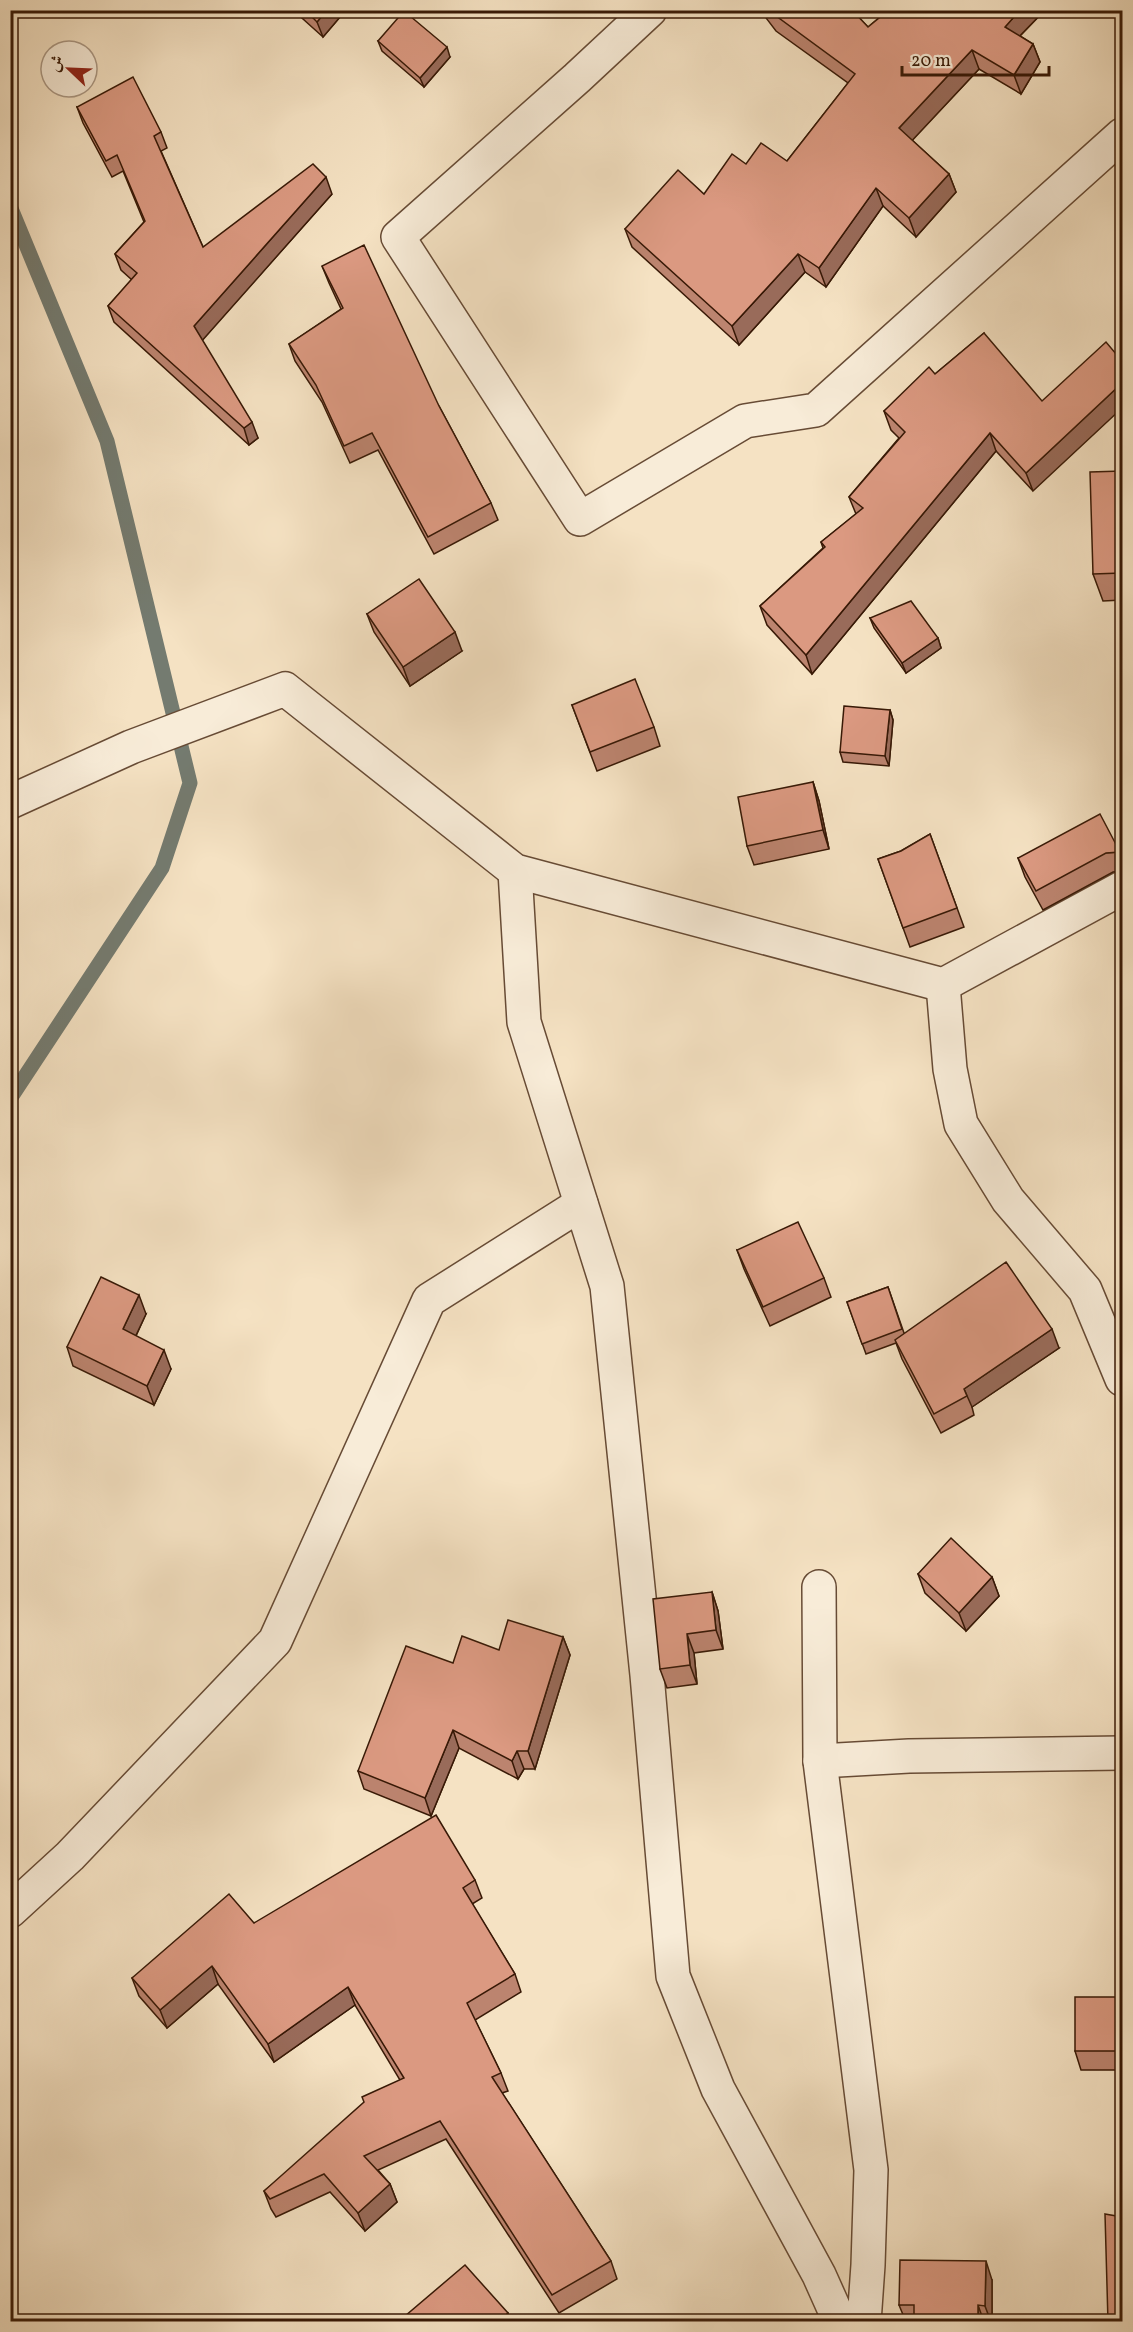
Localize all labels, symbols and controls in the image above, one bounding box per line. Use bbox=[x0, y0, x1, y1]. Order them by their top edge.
north arrow bbox=[39, 39, 99, 99]
scale bar bbox=[902, 39, 1049, 77]
text: 20 m bbox=[911, 49, 951, 74]
text: ش bbox=[44, 52, 70, 76]

